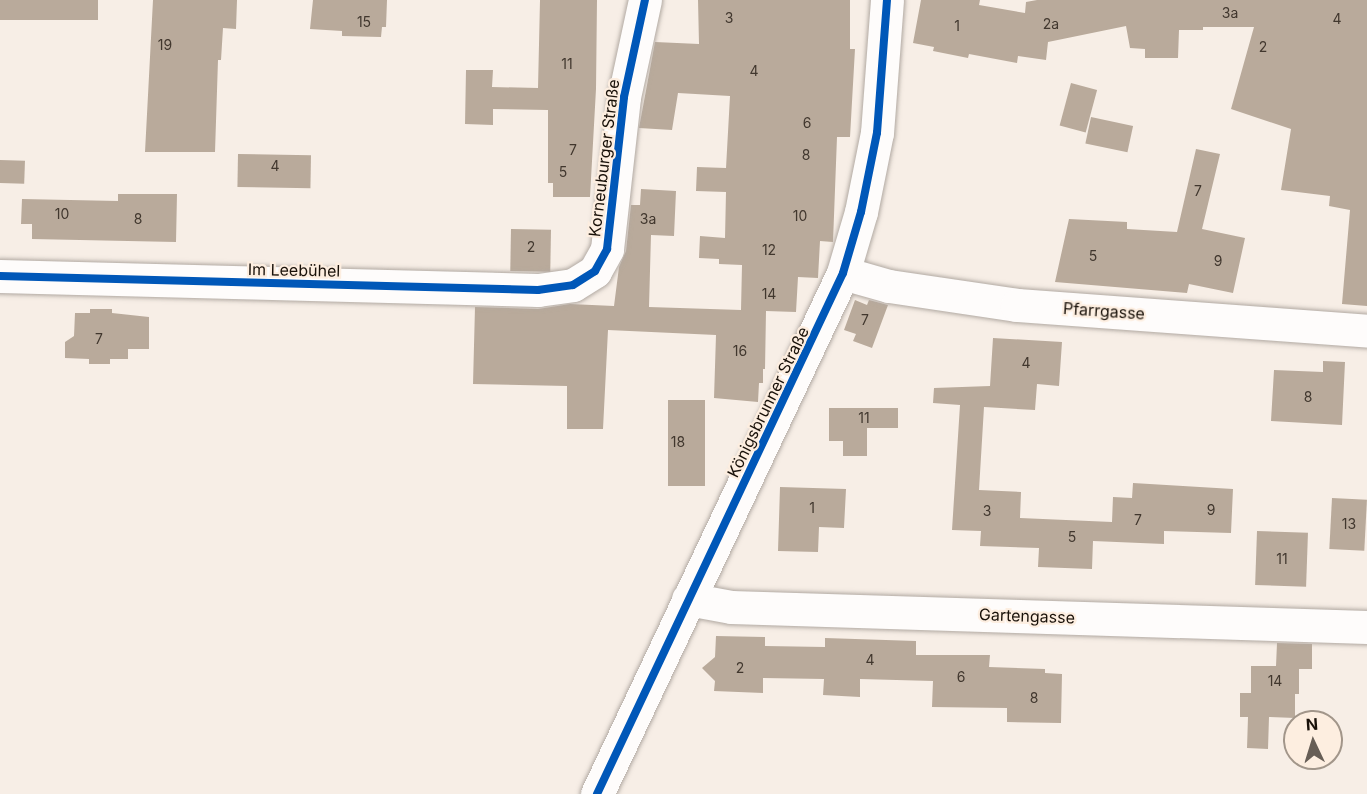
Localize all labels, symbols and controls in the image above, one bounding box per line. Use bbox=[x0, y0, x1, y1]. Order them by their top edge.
house number: 3a bbox=[1222, 5, 1238, 21]
house number: 3 bbox=[725, 10, 733, 26]
house number: 4 bbox=[1332, 11, 1342, 27]
house number: 15 bbox=[357, 14, 371, 30]
house number: 2a bbox=[1043, 16, 1059, 32]
house number: 1 bbox=[954, 18, 960, 34]
house number: 19 bbox=[158, 37, 172, 53]
house number: 2 bbox=[1259, 39, 1267, 55]
house number: 11 bbox=[561, 56, 573, 72]
house number: 4 bbox=[749, 63, 759, 79]
street label: Korneuburger Straße bbox=[585, 78, 623, 238]
house number: 6 bbox=[803, 115, 811, 131]
house number: 7 bbox=[569, 142, 577, 158]
house number: 8 bbox=[802, 147, 810, 163]
house number: 4 bbox=[270, 158, 280, 174]
house number: 5 bbox=[559, 164, 567, 180]
house number: 7 bbox=[1194, 183, 1202, 199]
house number: 10 bbox=[55, 206, 69, 222]
house number: 10 bbox=[793, 208, 807, 224]
house number: 8 bbox=[134, 211, 142, 227]
house number: 3a bbox=[640, 211, 656, 227]
house number: 2 bbox=[527, 239, 535, 255]
house number: 12 bbox=[762, 242, 776, 258]
house number: 5 bbox=[1089, 248, 1097, 264]
house number: 9 bbox=[1214, 253, 1222, 269]
street label: Im Leebühel bbox=[248, 260, 340, 280]
house number: 14 bbox=[762, 286, 776, 302]
street label: Pfarrgasse bbox=[1062, 299, 1146, 323]
house number: 7 bbox=[861, 312, 869, 328]
street label: Königsbrunner Straße bbox=[723, 324, 813, 480]
house number: 7 bbox=[95, 331, 103, 347]
house number: 16 bbox=[733, 343, 747, 359]
house number: 4 bbox=[1021, 355, 1031, 371]
house number: 8 bbox=[1304, 389, 1312, 405]
house number: 11 bbox=[858, 410, 870, 426]
house number: 18 bbox=[671, 434, 685, 450]
house number: 1 bbox=[809, 500, 815, 516]
house number: 9 bbox=[1207, 502, 1215, 518]
house number: 3 bbox=[983, 503, 991, 519]
house number: 7 bbox=[1134, 512, 1142, 528]
house number: 13 bbox=[1342, 516, 1356, 532]
house number: 5 bbox=[1068, 529, 1076, 545]
house number: 11 bbox=[1276, 551, 1288, 567]
street label: Gartengasse bbox=[979, 605, 1075, 627]
house number: 4 bbox=[865, 652, 875, 668]
house number: 2 bbox=[736, 660, 744, 676]
house number: 6 bbox=[957, 669, 965, 685]
house number: 14 bbox=[1268, 673, 1282, 689]
house number: 8 bbox=[1030, 690, 1038, 706]
north arrow bbox=[1283, 710, 1343, 770]
text: N bbox=[1305, 714, 1319, 734]

